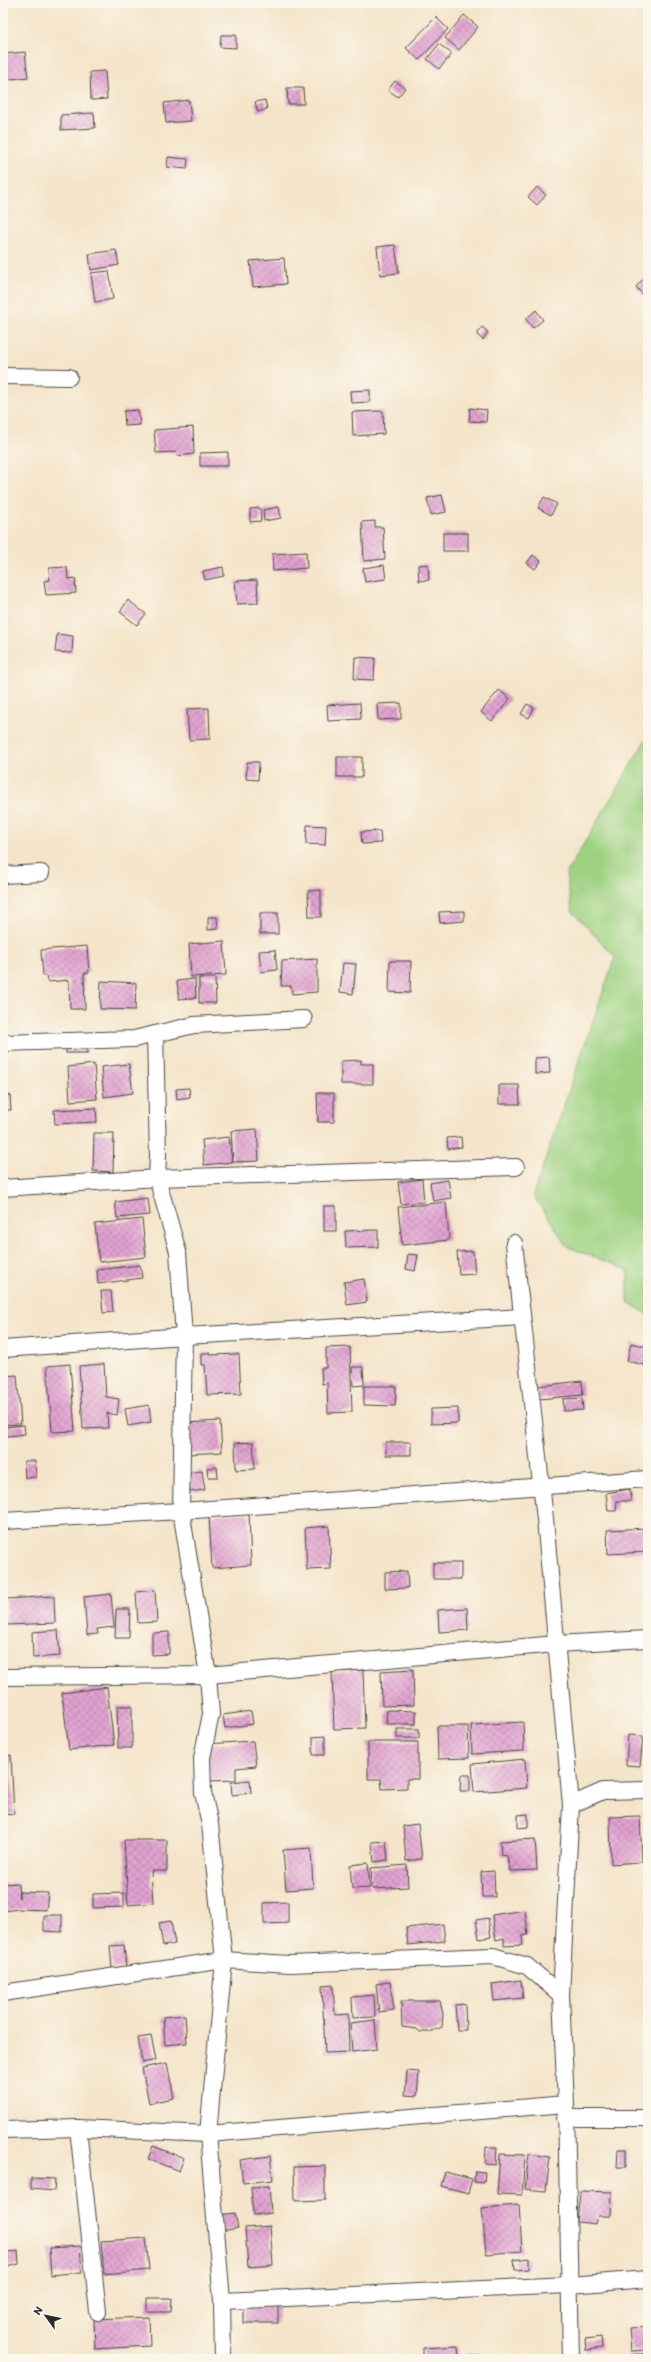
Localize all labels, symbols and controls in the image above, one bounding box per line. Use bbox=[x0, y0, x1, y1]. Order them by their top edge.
north arrow bbox=[26, 2296, 66, 2336]
text: N bbox=[31, 2304, 46, 2317]

